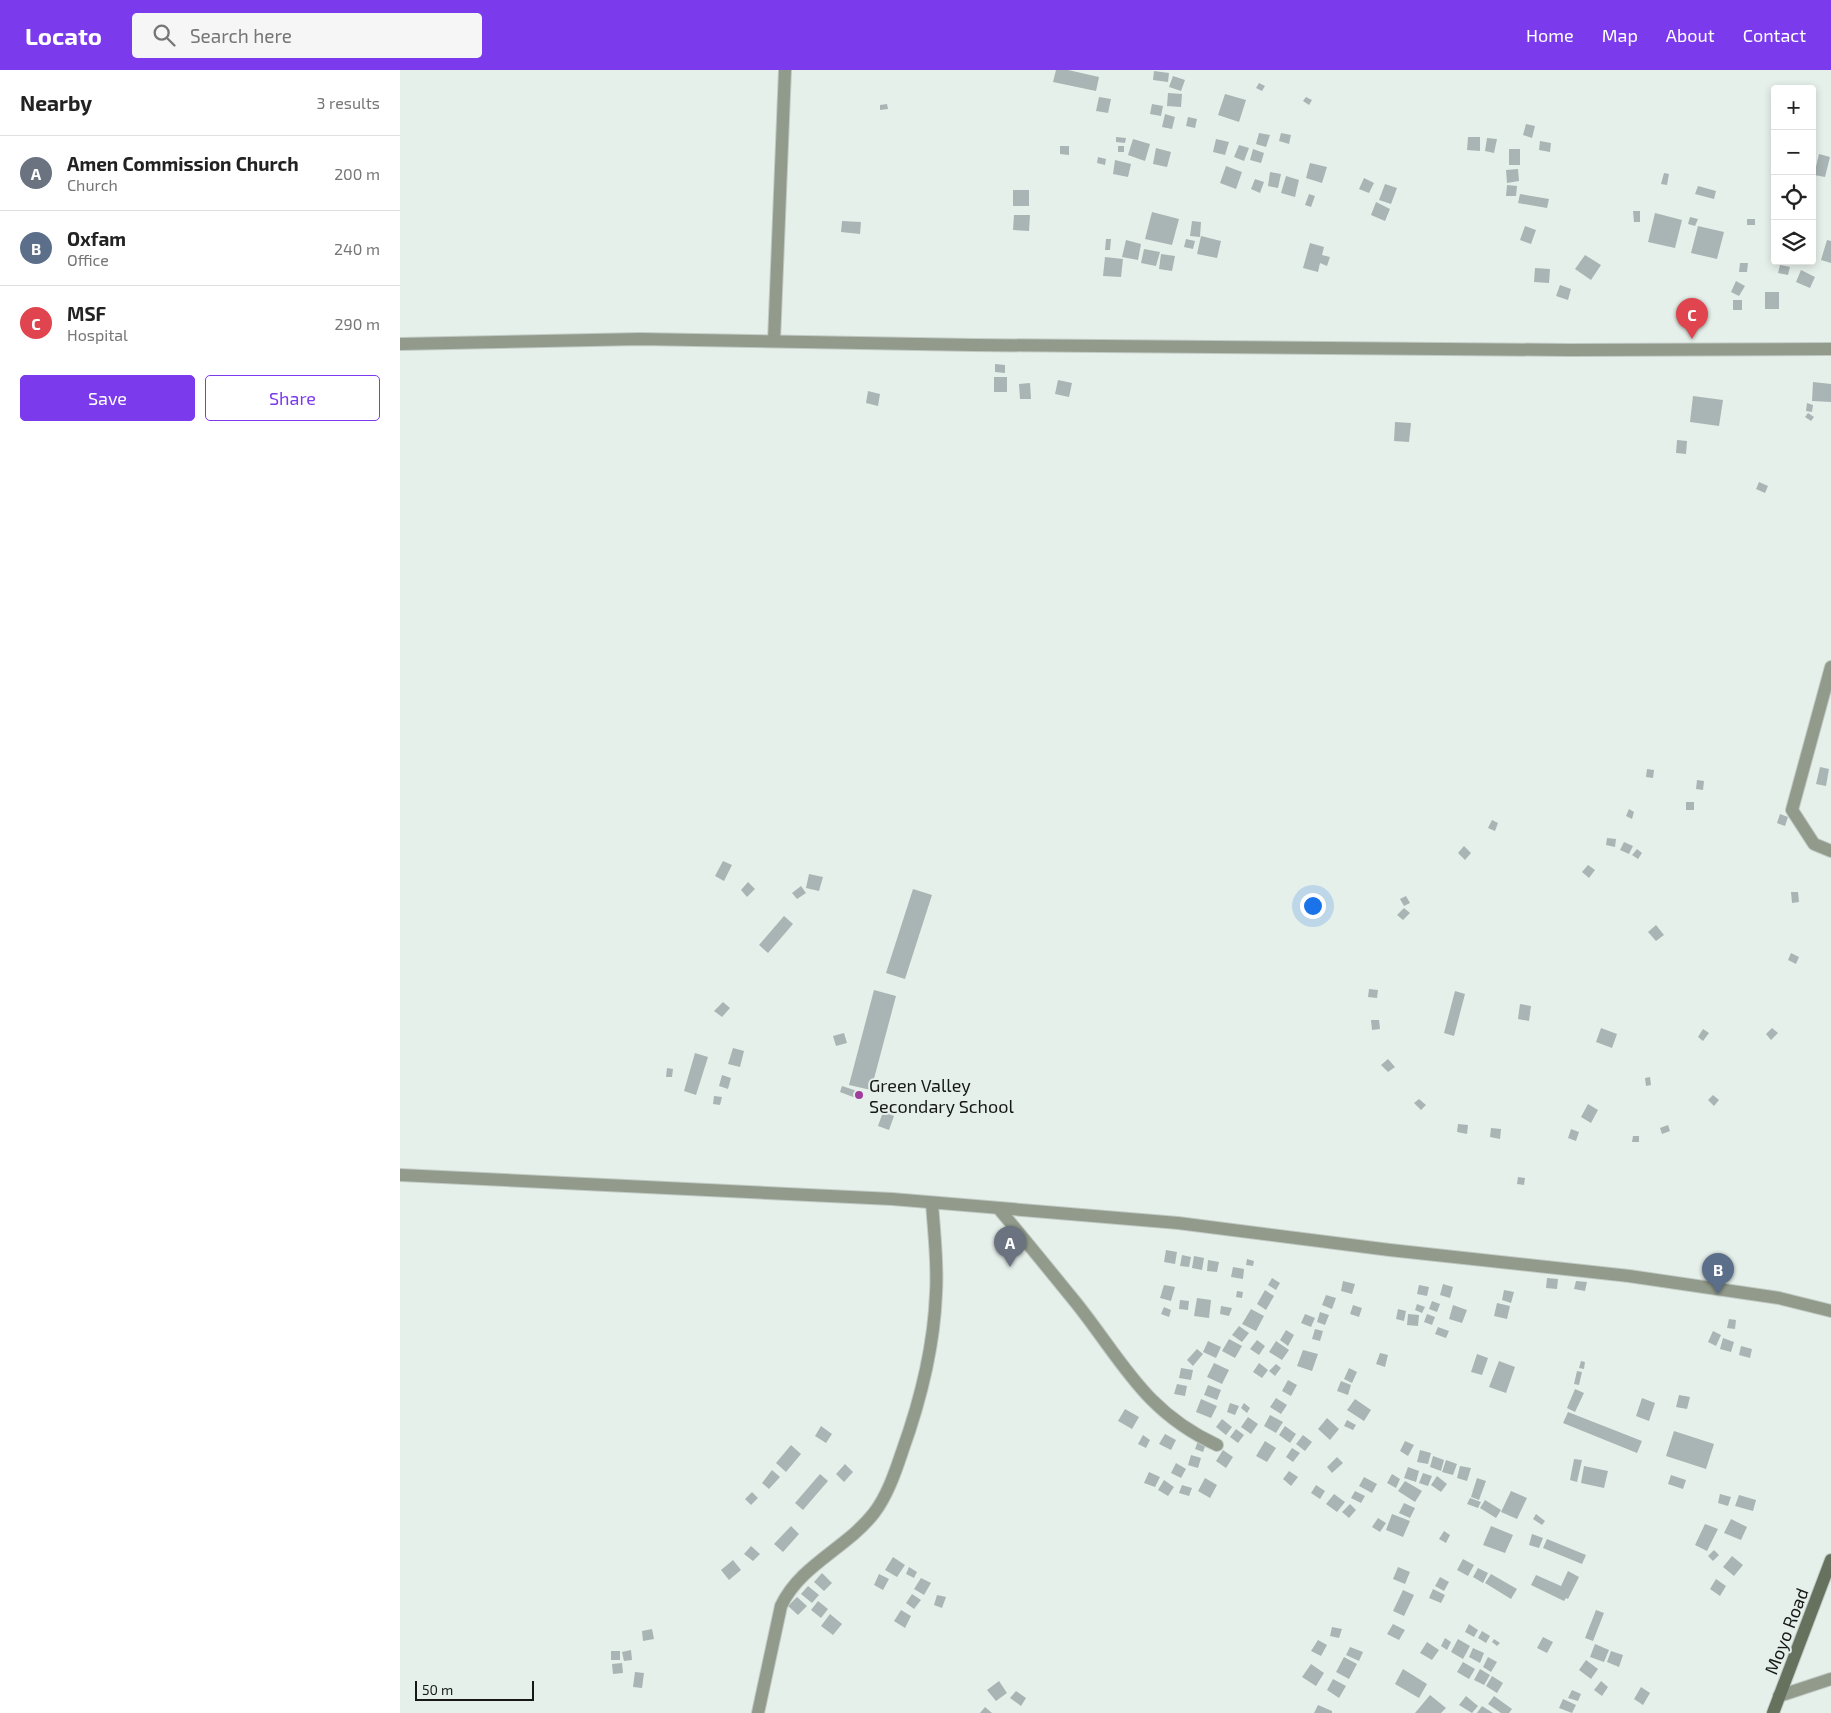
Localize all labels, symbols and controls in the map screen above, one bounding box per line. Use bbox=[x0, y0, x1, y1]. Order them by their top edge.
search box bbox=[132, 13, 482, 58]
text: Locato bbox=[25, 21, 102, 50]
icon: search bbox=[150, 21, 178, 49]
text: Search here bbox=[190, 24, 292, 47]
text: Home bbox=[1526, 24, 1574, 46]
text: Map bbox=[1602, 24, 1638, 46]
text: About bbox=[1666, 24, 1715, 46]
text: Contact bbox=[1743, 24, 1806, 46]
map controls bbox=[1771, 85, 1816, 265]
button: + bbox=[1771, 85, 1816, 130]
text: Nearby bbox=[20, 90, 92, 115]
text: 3 results bbox=[317, 93, 380, 112]
button: − bbox=[1771, 130, 1816, 175]
text: Amen Commission Church bbox=[67, 152, 299, 175]
text: A bbox=[31, 164, 41, 183]
text: 200 m bbox=[334, 164, 380, 183]
text: Church bbox=[67, 175, 118, 194]
button: locate bbox=[1771, 175, 1816, 220]
button: layers bbox=[1771, 220, 1816, 265]
text: Oxfam bbox=[67, 227, 126, 250]
text: B bbox=[31, 239, 41, 258]
text: 240 m bbox=[334, 239, 380, 258]
text: Office bbox=[67, 250, 109, 269]
pin: C bbox=[1676, 298, 1708, 339]
text: MSF bbox=[67, 302, 106, 325]
text: C bbox=[31, 314, 41, 333]
text: 290 m bbox=[335, 314, 380, 333]
text: Hospital bbox=[67, 325, 128, 344]
button: Save bbox=[20, 375, 195, 421]
button: Share bbox=[205, 375, 380, 421]
your location bbox=[1300, 893, 1326, 919]
place label: Green Valley Secondary School bbox=[869, 1074, 1014, 1117]
marker: Green Valley Secondary School bbox=[853, 1089, 865, 1101]
pin: A bbox=[994, 1226, 1026, 1267]
pin: B bbox=[1702, 1253, 1734, 1294]
street label: Moyo Road bbox=[1759, 1585, 1813, 1677]
scale bar bbox=[415, 1678, 534, 1701]
text: 50 m bbox=[422, 1681, 453, 1698]

